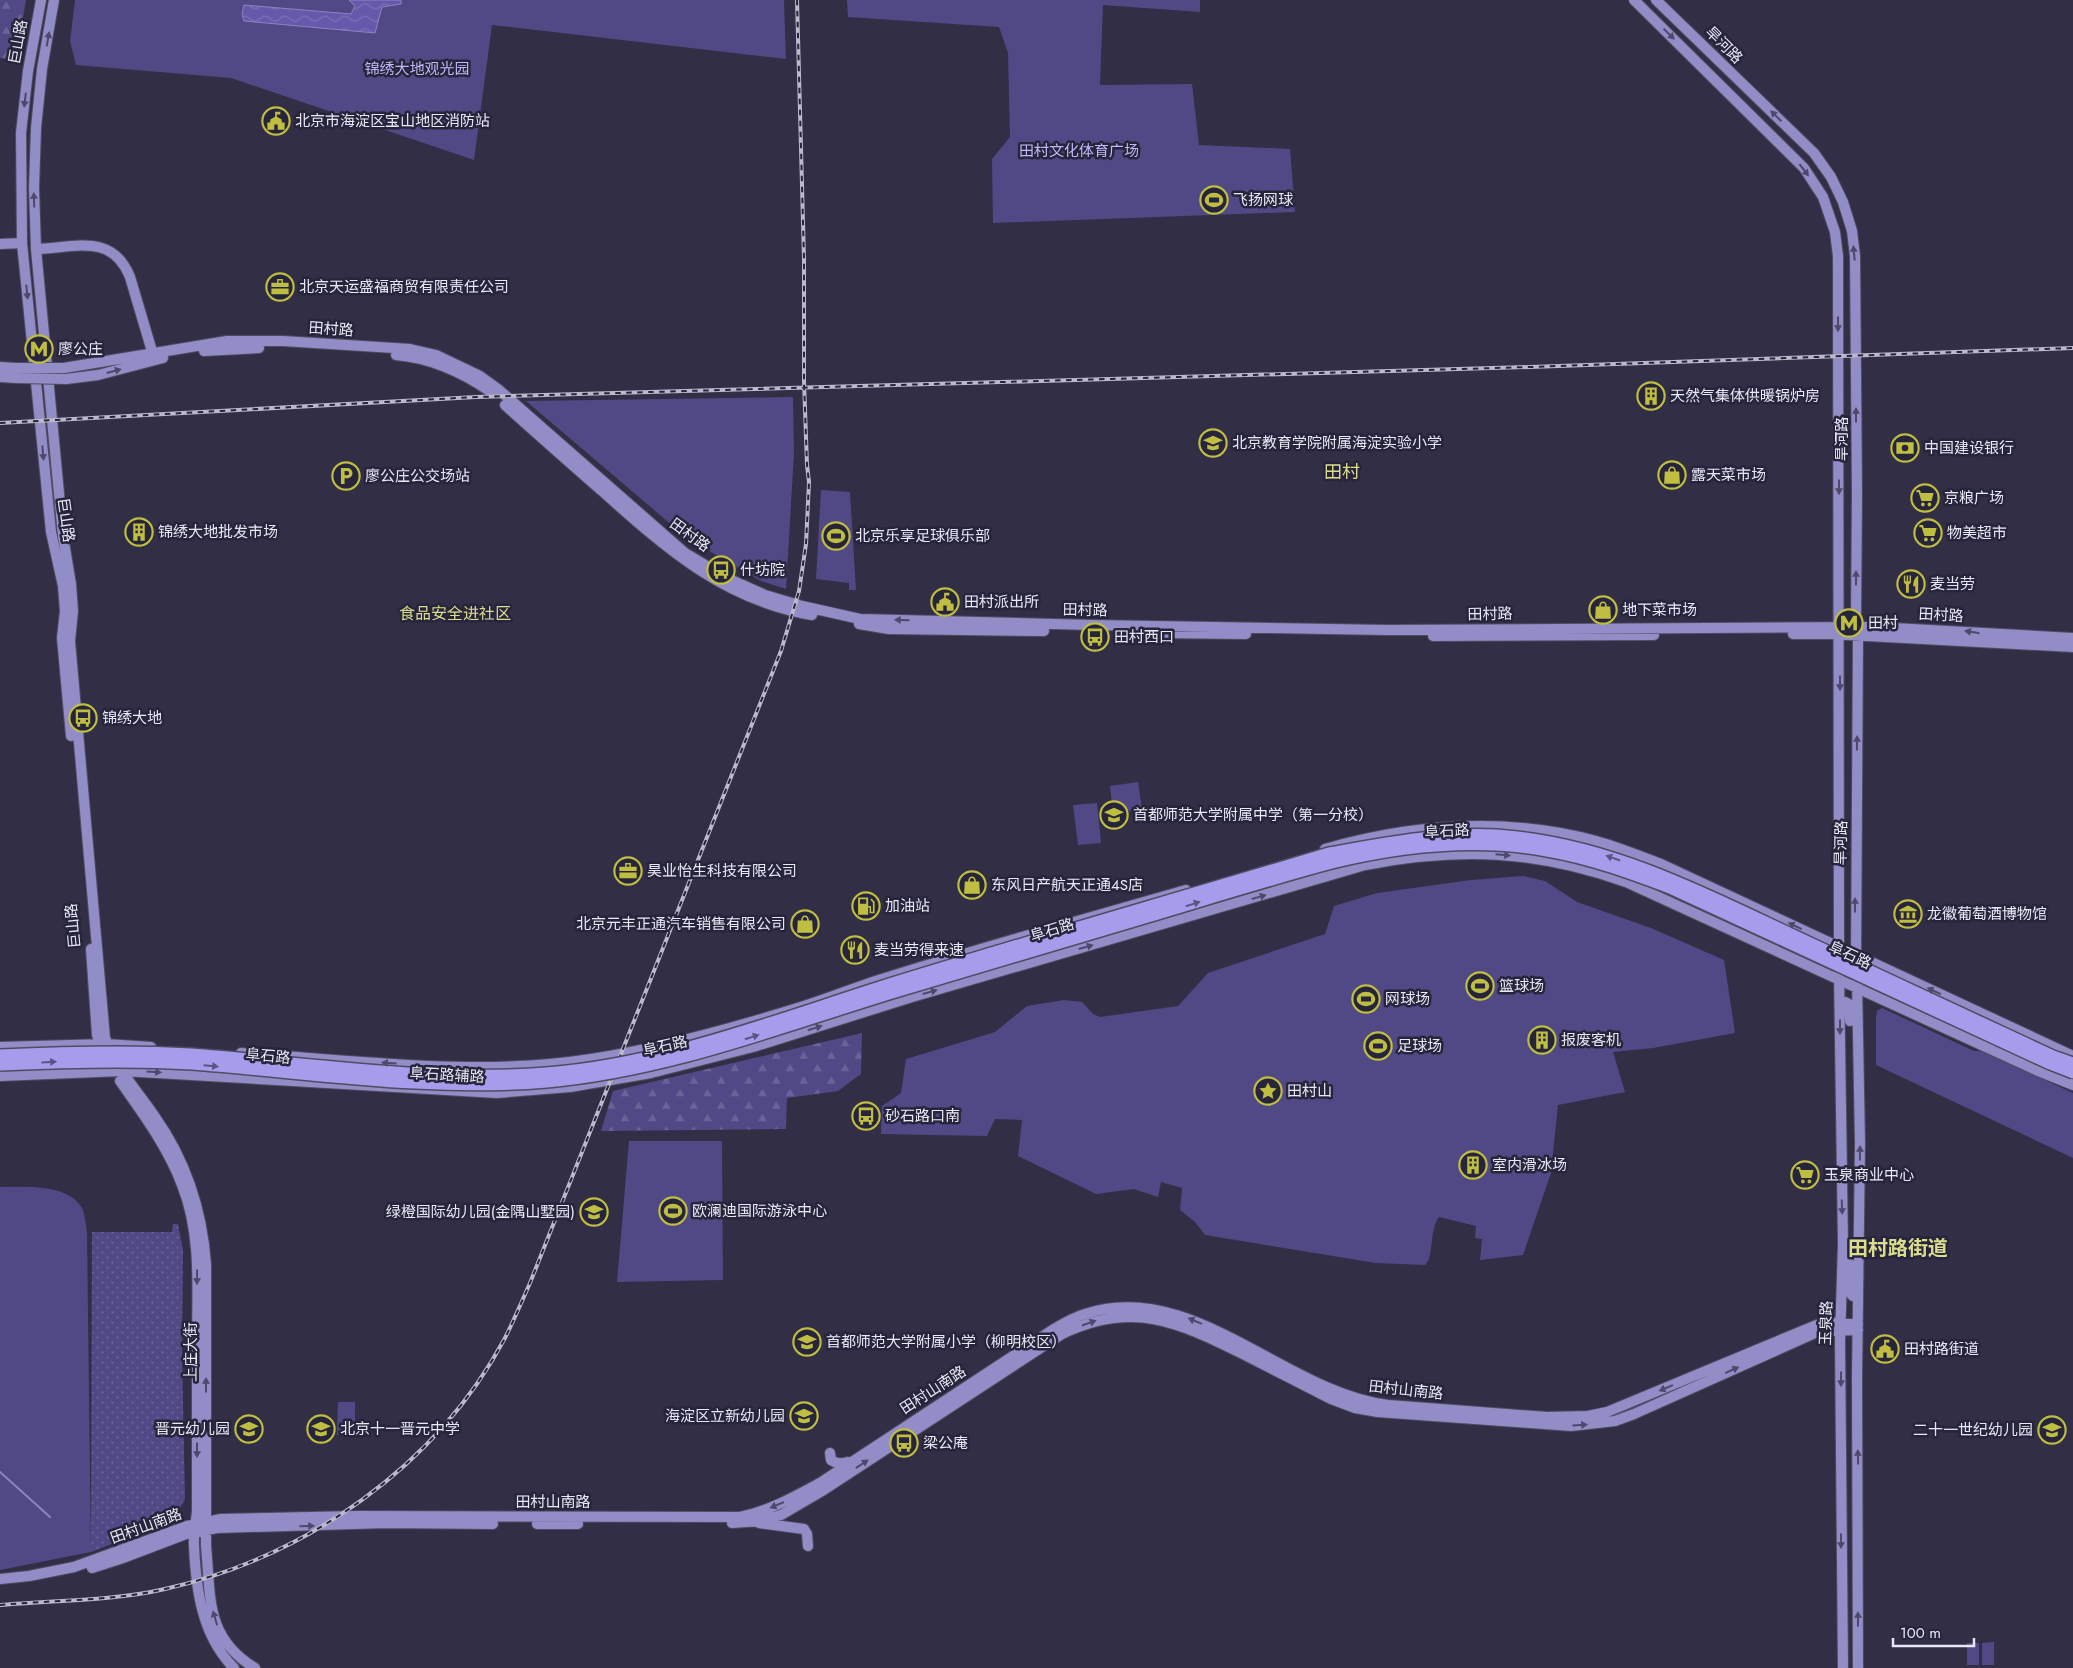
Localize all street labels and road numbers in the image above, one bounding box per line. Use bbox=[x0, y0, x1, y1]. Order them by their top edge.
street label: 巨山路 bbox=[3, 18, 33, 66]
street label: 旱河路 bbox=[1700, 21, 1748, 69]
street label: 田村路 bbox=[308, 316, 354, 342]
street label: 旱河路 bbox=[1831, 416, 1853, 462]
street label: 巨山路 bbox=[52, 496, 80, 544]
street label: 田村路 bbox=[665, 513, 715, 557]
street label: 田村路 bbox=[1062, 599, 1108, 621]
street label: 田村路 bbox=[1467, 603, 1513, 625]
street label: 田村路 bbox=[1918, 603, 1964, 627]
street label: 阜石路 bbox=[1424, 819, 1470, 843]
street label: 旱河路 bbox=[1830, 820, 1852, 866]
street label: 巨山路 bbox=[60, 903, 86, 949]
street label: 阜石路 bbox=[1027, 913, 1077, 947]
street label: 阜石路 bbox=[1825, 936, 1875, 974]
street label: 阜石路 bbox=[641, 1030, 689, 1062]
street label: 阜石路 bbox=[245, 1043, 291, 1069]
street label: 阜石路辅路 bbox=[409, 1062, 485, 1088]
street label: 玉泉路 bbox=[1814, 1300, 1838, 1346]
street label: 上庄大街 bbox=[180, 1322, 202, 1382]
street label: 田村山南路 bbox=[896, 1360, 970, 1420]
street label: 田村山南路 bbox=[1368, 1375, 1444, 1405]
street label: 田村山南路 bbox=[515, 1491, 591, 1513]
street label: 田村山南路 bbox=[107, 1503, 185, 1549]

